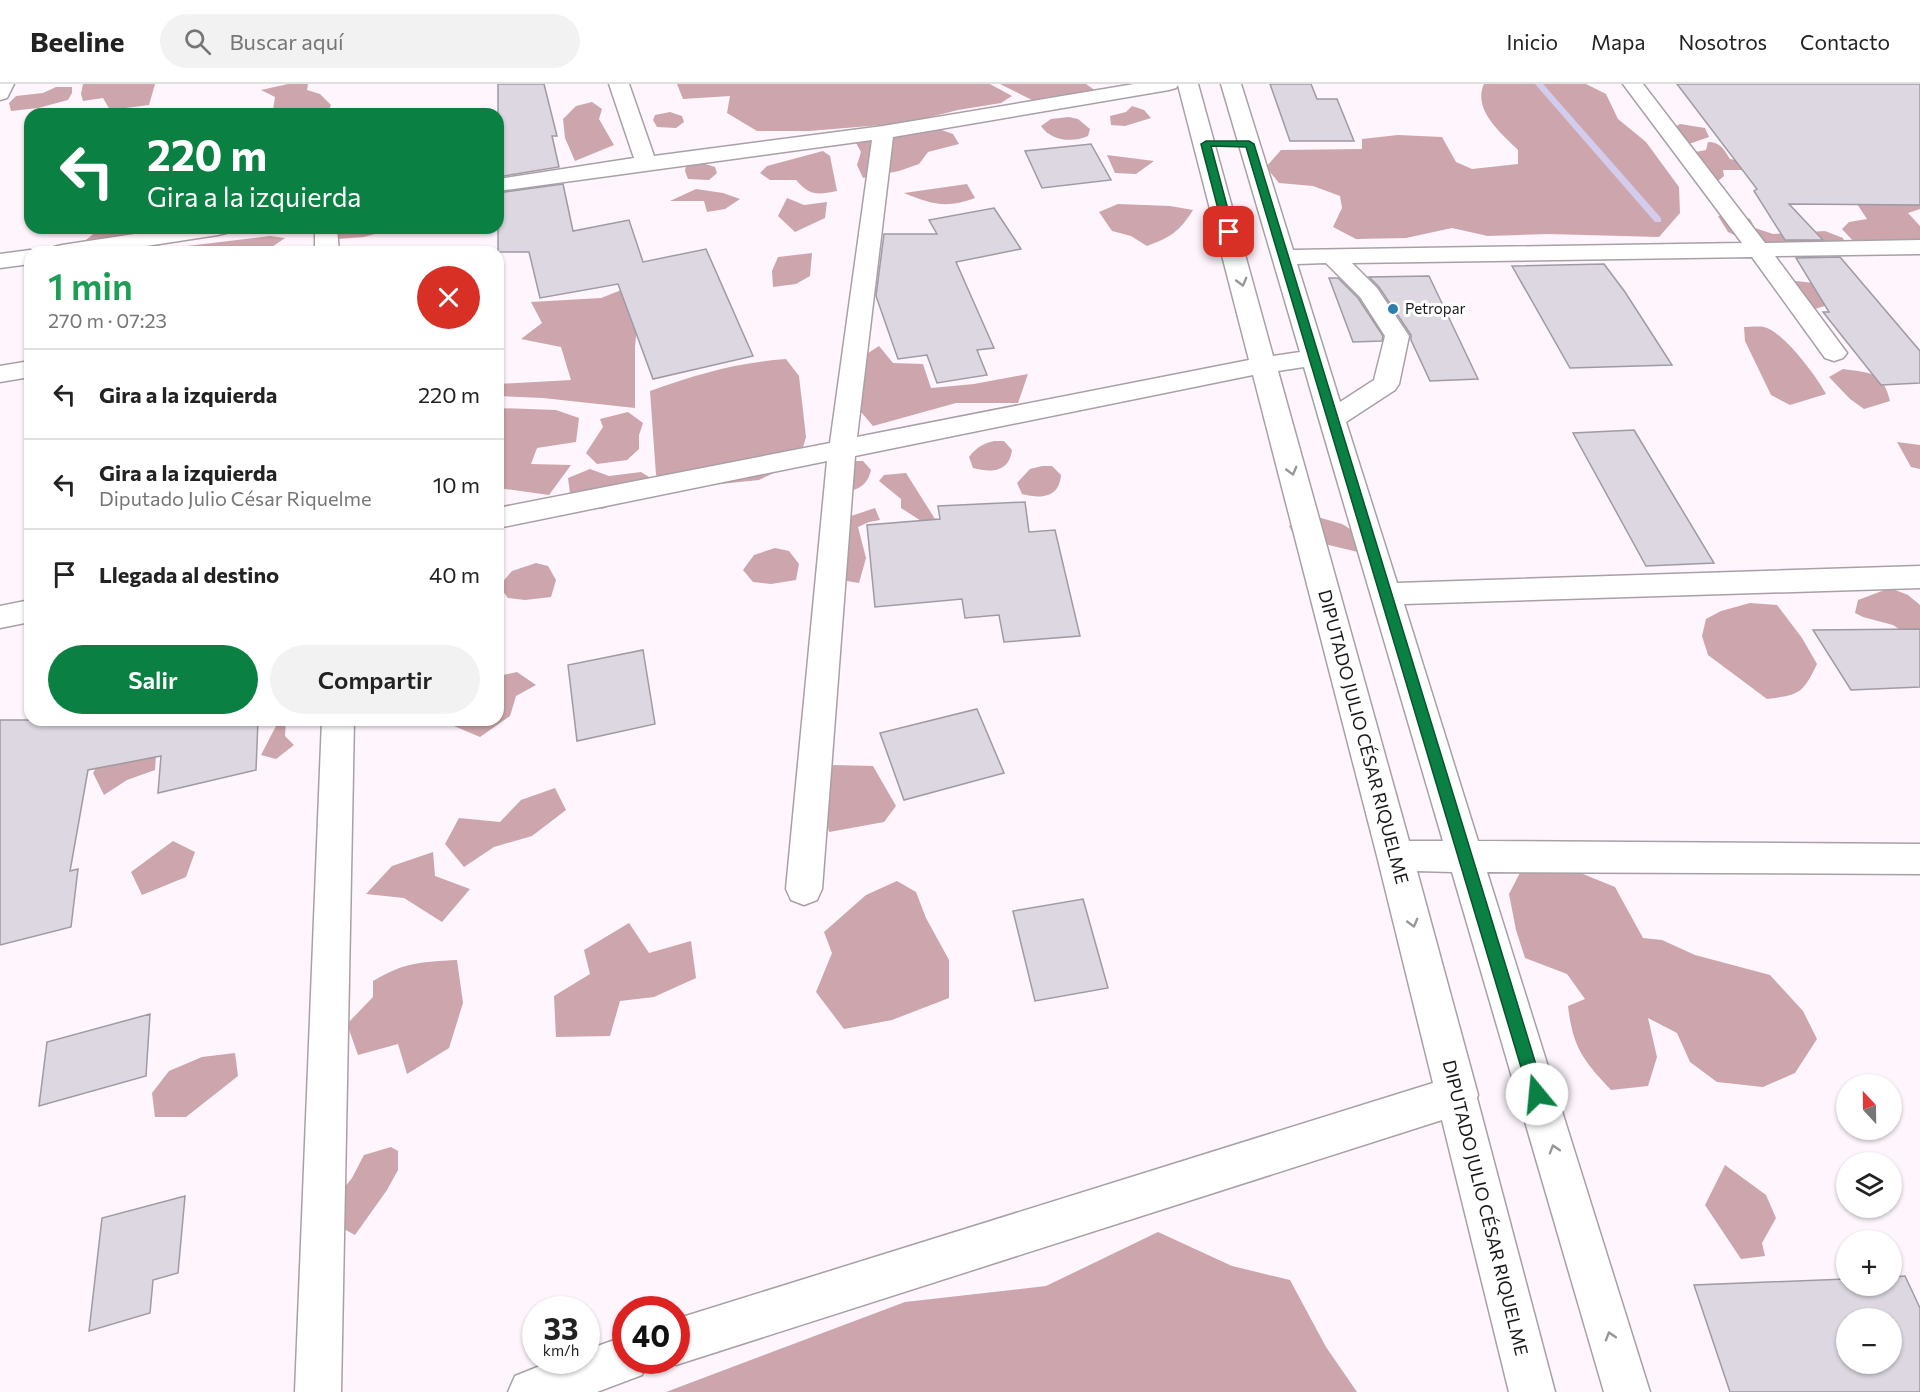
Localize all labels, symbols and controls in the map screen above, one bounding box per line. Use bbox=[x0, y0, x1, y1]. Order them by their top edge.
search box bbox=[160, 14, 580, 68]
text: Beeline bbox=[30, 24, 124, 58]
icon: search bbox=[181, 25, 214, 58]
text: Buscar aquí bbox=[229, 28, 344, 55]
text: Inicio bbox=[1506, 29, 1558, 54]
text: Mapa bbox=[1591, 29, 1645, 54]
text: Nosotros bbox=[1678, 29, 1767, 54]
text: Contacto bbox=[1800, 29, 1890, 54]
text: 220 m bbox=[147, 128, 267, 180]
icon: left bbox=[48, 132, 126, 210]
text: Gira a la izquierda bbox=[147, 180, 361, 213]
pin bbox=[1203, 206, 1254, 257]
icon: arrive bbox=[1212, 215, 1245, 248]
text: 1 min bbox=[48, 263, 133, 307]
button: close bbox=[417, 266, 480, 329]
one-way arrow bbox=[1235, 277, 1248, 287]
place label: Petropar bbox=[1405, 299, 1466, 317]
marker: Petropar bbox=[1386, 302, 1400, 316]
text: 270 m · 07:23 bbox=[48, 308, 167, 332]
icon: left bbox=[48, 378, 81, 411]
text: Gira a la izquierda bbox=[99, 381, 277, 408]
text: 220 m bbox=[418, 381, 480, 408]
text: Gira a la izquierda bbox=[99, 459, 277, 486]
one-way arrow bbox=[1285, 466, 1298, 476]
icon: left bbox=[48, 468, 81, 501]
text: 10 m bbox=[433, 471, 480, 498]
text: Diputado Julio César Riquelme bbox=[99, 486, 372, 510]
icon: arrive bbox=[48, 558, 81, 591]
text: Llegada al destino bbox=[99, 561, 279, 588]
text: 40 m bbox=[429, 561, 480, 588]
street label: DIPUTADO JULIO CÉSAR RIQUELME bbox=[1314, 587, 1414, 886]
button: Salir bbox=[48, 645, 258, 714]
button: Compartir bbox=[270, 645, 480, 714]
one-way arrow bbox=[1405, 918, 1418, 928]
street label: DIPUTADO JULIO CÉSAR RIQUELME bbox=[1439, 1058, 1533, 1358]
position arrow bbox=[1505, 1062, 1569, 1126]
north arrow bbox=[1836, 1074, 1902, 1140]
map controls bbox=[1836, 1074, 1902, 1374]
one-way arrow bbox=[1549, 1144, 1561, 1155]
button: layers bbox=[1836, 1152, 1902, 1218]
button: + bbox=[1836, 1230, 1902, 1296]
speed limit sign: 40 bbox=[612, 1296, 690, 1374]
button: − bbox=[1836, 1308, 1902, 1374]
text: 33 bbox=[544, 1309, 578, 1346]
one-way arrow bbox=[1605, 1331, 1617, 1342]
text: km/h bbox=[543, 1341, 579, 1359]

